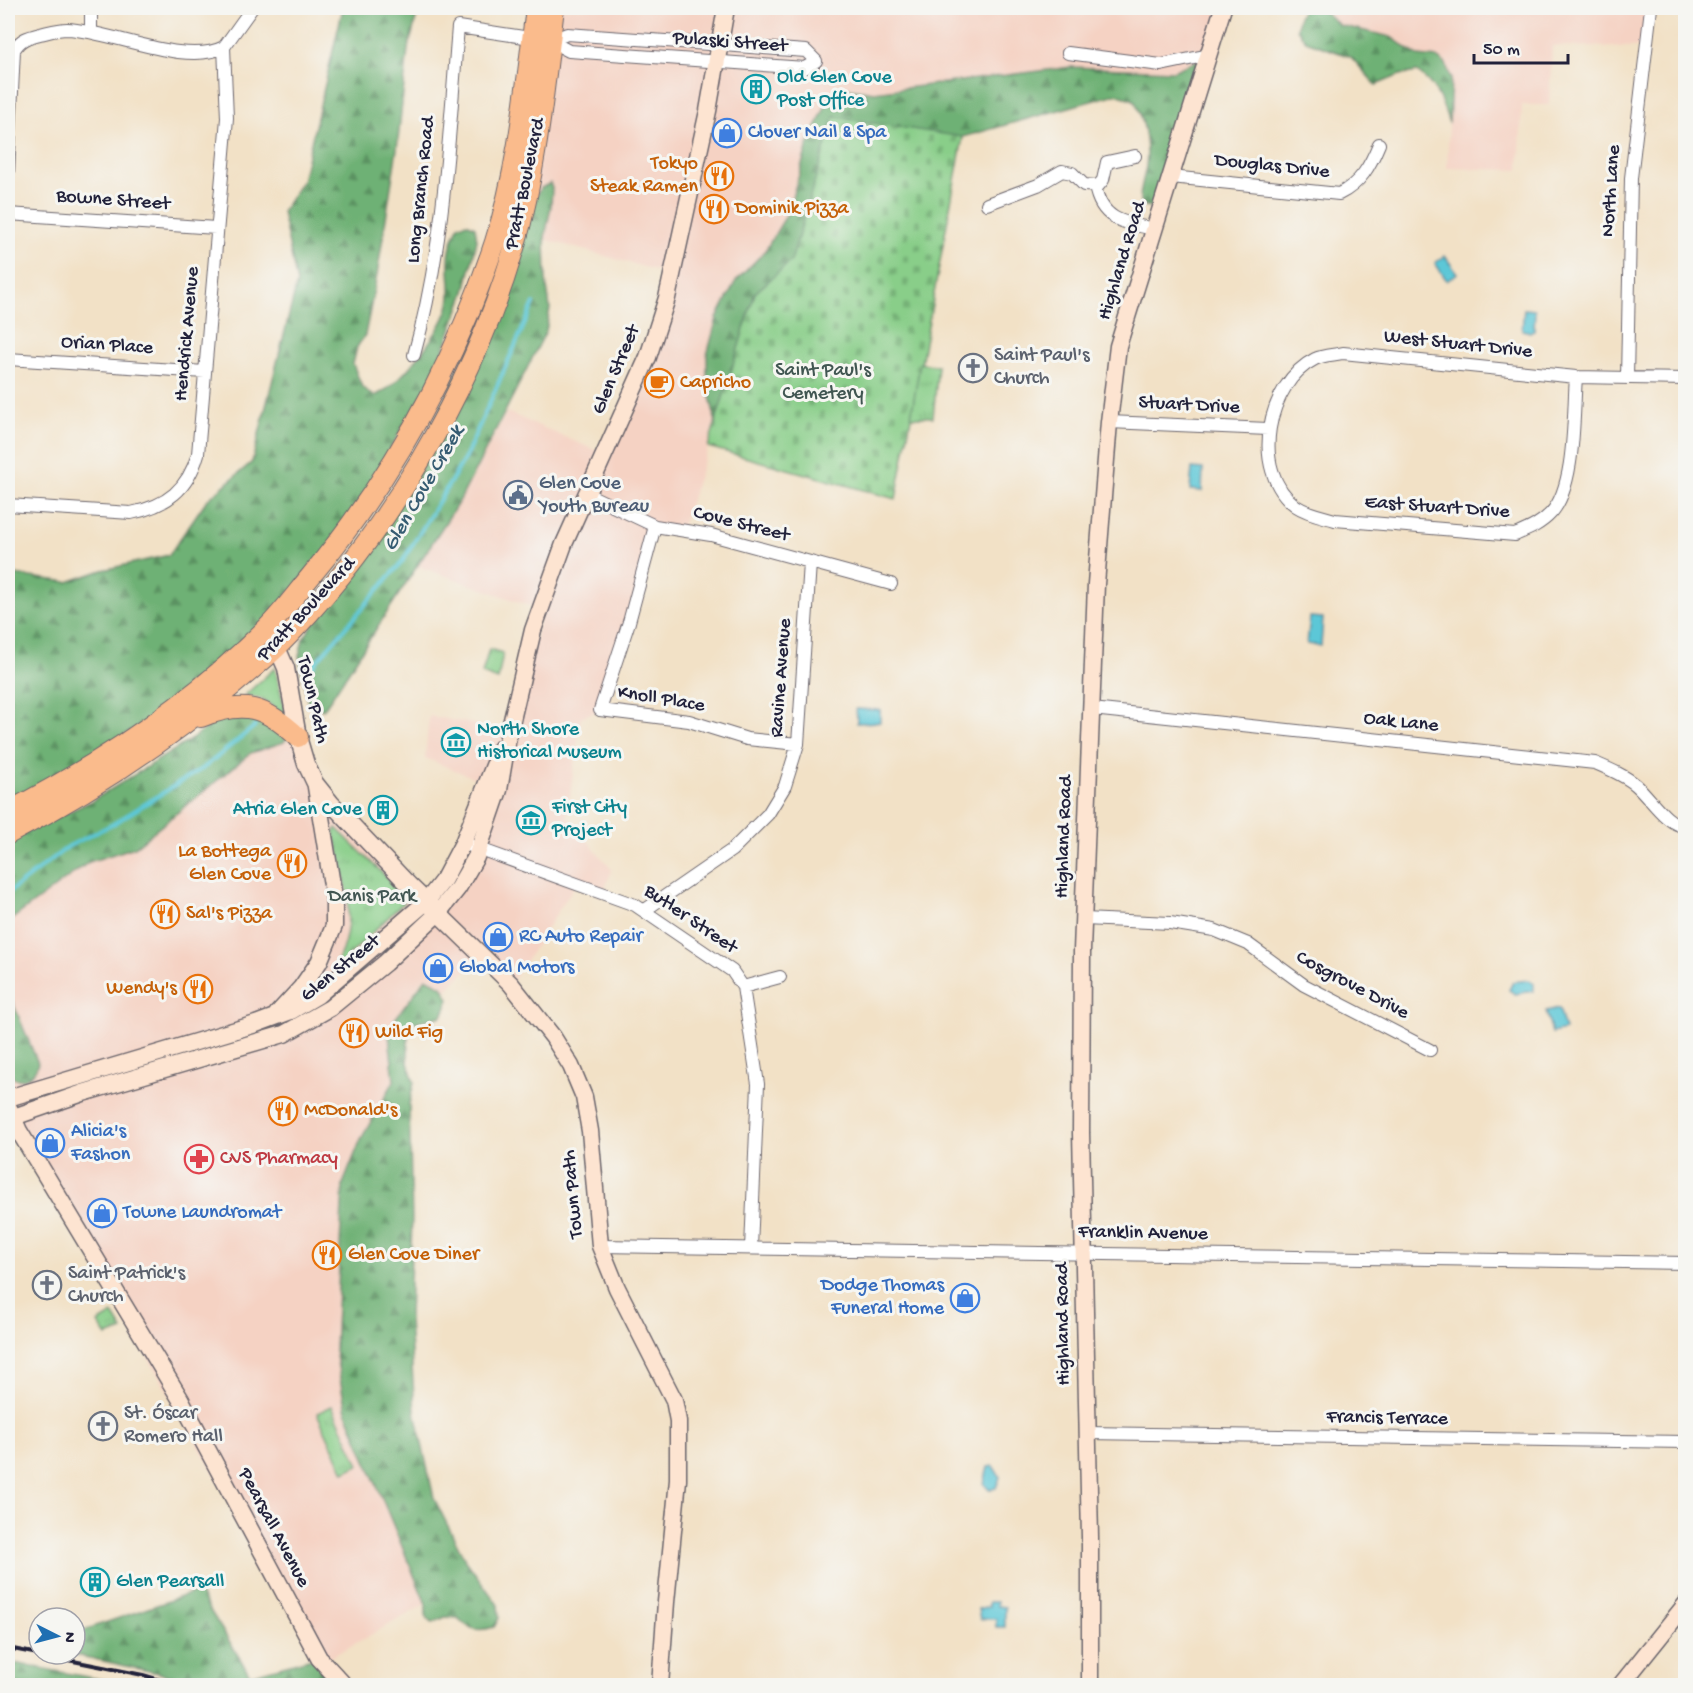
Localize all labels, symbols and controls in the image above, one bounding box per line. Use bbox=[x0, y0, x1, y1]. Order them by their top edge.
street label: Pulaski Street bbox=[671, 27, 790, 59]
scale bar bbox=[1474, 27, 1568, 65]
text: 50 m bbox=[1483, 40, 1520, 61]
place label: Old Glen Cove Post Office bbox=[776, 67, 893, 113]
building icon: Old Glen Cove Post Office bbox=[740, 73, 772, 105]
street label: Long Branch Road bbox=[403, 113, 441, 264]
street label: Pratt Boulevard bbox=[501, 114, 552, 253]
shop icon: Clover Nail & Spa bbox=[711, 117, 743, 149]
place label: Clover Nail & Spa bbox=[748, 122, 887, 145]
street label: North Lane bbox=[1597, 143, 1627, 238]
street label: Douglas Drive bbox=[1211, 149, 1331, 185]
place label: Tokyo Steak Ramen bbox=[590, 153, 698, 199]
restaurant icon: Tokyo Steak Ramen bbox=[703, 160, 735, 192]
street label: Bowne Street bbox=[54, 185, 172, 217]
restaurant icon: Dominik Pizza bbox=[698, 193, 730, 225]
street label: Highland Road bbox=[1094, 197, 1153, 323]
place label: Dominik Pizza bbox=[733, 198, 849, 221]
street label: Hendrick Avenue bbox=[171, 265, 205, 402]
street label: Glen Street bbox=[588, 320, 647, 418]
street label: West Stuart Drive bbox=[1383, 326, 1534, 364]
street label: Orian Place bbox=[60, 331, 155, 361]
place label: Saint Paul's Church bbox=[994, 345, 1090, 391]
church icon: Saint Paul's Church bbox=[957, 352, 989, 384]
park label: Saint Paul's Cemetery bbox=[775, 360, 871, 406]
cafe icon: Capricho bbox=[643, 367, 675, 399]
place label: Capricho bbox=[680, 372, 751, 395]
street label: Stuart Drive bbox=[1138, 392, 1241, 420]
water label: Glen Cove Creek bbox=[379, 419, 472, 556]
place label: Glen Cove Youth Bureau bbox=[537, 473, 650, 519]
public building icon: Glen Cove Youth Bureau bbox=[502, 479, 534, 511]
street label: East Stuart Drive bbox=[1364, 491, 1511, 525]
street label: Cove Street bbox=[690, 502, 793, 549]
street label: Pratt Boulevard bbox=[252, 552, 363, 667]
street label: Ravine Avenue bbox=[766, 617, 798, 738]
street label: Town Path bbox=[291, 653, 333, 746]
street label: Knoll Place bbox=[616, 682, 707, 718]
street label: Oak Lane bbox=[1362, 708, 1440, 738]
place label: North Shore Historical Museum bbox=[477, 719, 622, 765]
museum icon: North Shore Historical Museum bbox=[440, 726, 472, 758]
street label: Highland Road bbox=[1051, 773, 1079, 899]
building icon: Atria Glen Cove bbox=[367, 794, 399, 826]
place label: First City Project bbox=[551, 797, 627, 843]
place label: Atria Glen Cove bbox=[233, 799, 363, 822]
museum icon: First City Project bbox=[515, 804, 547, 836]
place label: La Bottega Glen Cove bbox=[178, 841, 272, 887]
restaurant icon: La Bottega Glen Cove bbox=[276, 847, 308, 879]
street label: Butler Street bbox=[638, 880, 743, 961]
park label: Danis Park bbox=[326, 886, 418, 909]
restaurant icon: Sal's Pizza bbox=[149, 898, 181, 930]
place label: Sal's Pizza bbox=[186, 903, 273, 926]
shop icon: RC Auto Repair bbox=[482, 921, 514, 953]
place label: RC Auto Repair bbox=[519, 926, 645, 949]
street label: Glen Street bbox=[297, 929, 387, 1008]
street label: Cosgrove Drive bbox=[1291, 947, 1413, 1026]
shop icon: Global Motors bbox=[422, 952, 454, 984]
place label: Global Motors bbox=[459, 957, 575, 980]
restaurant icon: Wendy's bbox=[182, 973, 214, 1005]
place label: Wendy's bbox=[106, 978, 178, 1001]
restaurant icon: Wild Fig bbox=[338, 1017, 370, 1049]
place label: Wild Fig bbox=[375, 1022, 443, 1045]
restaurant icon: McDonald's bbox=[267, 1095, 299, 1127]
place label: McDonald's bbox=[304, 1100, 398, 1123]
place label: Alicia's Fashon bbox=[70, 1121, 131, 1167]
shop icon: Alicia's Fashon bbox=[34, 1127, 66, 1159]
pharmacy icon: CVS Pharmacy bbox=[183, 1143, 215, 1175]
place label: CVS Pharmacy bbox=[220, 1148, 338, 1171]
street label: Town Path bbox=[559, 1148, 589, 1240]
shop icon: Towne Laundromat bbox=[86, 1197, 118, 1229]
place label: Towne Laundromat bbox=[122, 1202, 283, 1225]
street label: Franklin Avenue bbox=[1077, 1221, 1209, 1247]
restaurant icon: Glen Cove Diner bbox=[311, 1239, 343, 1271]
place label: Glen Cove Diner bbox=[348, 1244, 481, 1267]
street label: Highland Road bbox=[1051, 1260, 1077, 1386]
place label: Saint Patrick's Church bbox=[68, 1263, 186, 1309]
church icon: Saint Patrick's Church bbox=[31, 1269, 63, 1301]
place label: Dodge Thomas Funeral Home bbox=[819, 1275, 945, 1321]
shop icon: Dodge Thomas Funeral Home bbox=[949, 1282, 981, 1314]
place label: St. Óscar Romero Hall bbox=[124, 1403, 223, 1449]
street label: Francis Terrace bbox=[1325, 1406, 1449, 1432]
church icon: St. Óscar Romero Hall bbox=[87, 1410, 119, 1442]
street label: Pearsall Avenue bbox=[231, 1464, 314, 1592]
building icon: Glen Pearsall bbox=[79, 1566, 111, 1598]
place label: Glen Pearsall bbox=[116, 1571, 224, 1594]
north arrow bbox=[27, 1606, 87, 1666]
text: N bbox=[58, 1631, 78, 1644]

